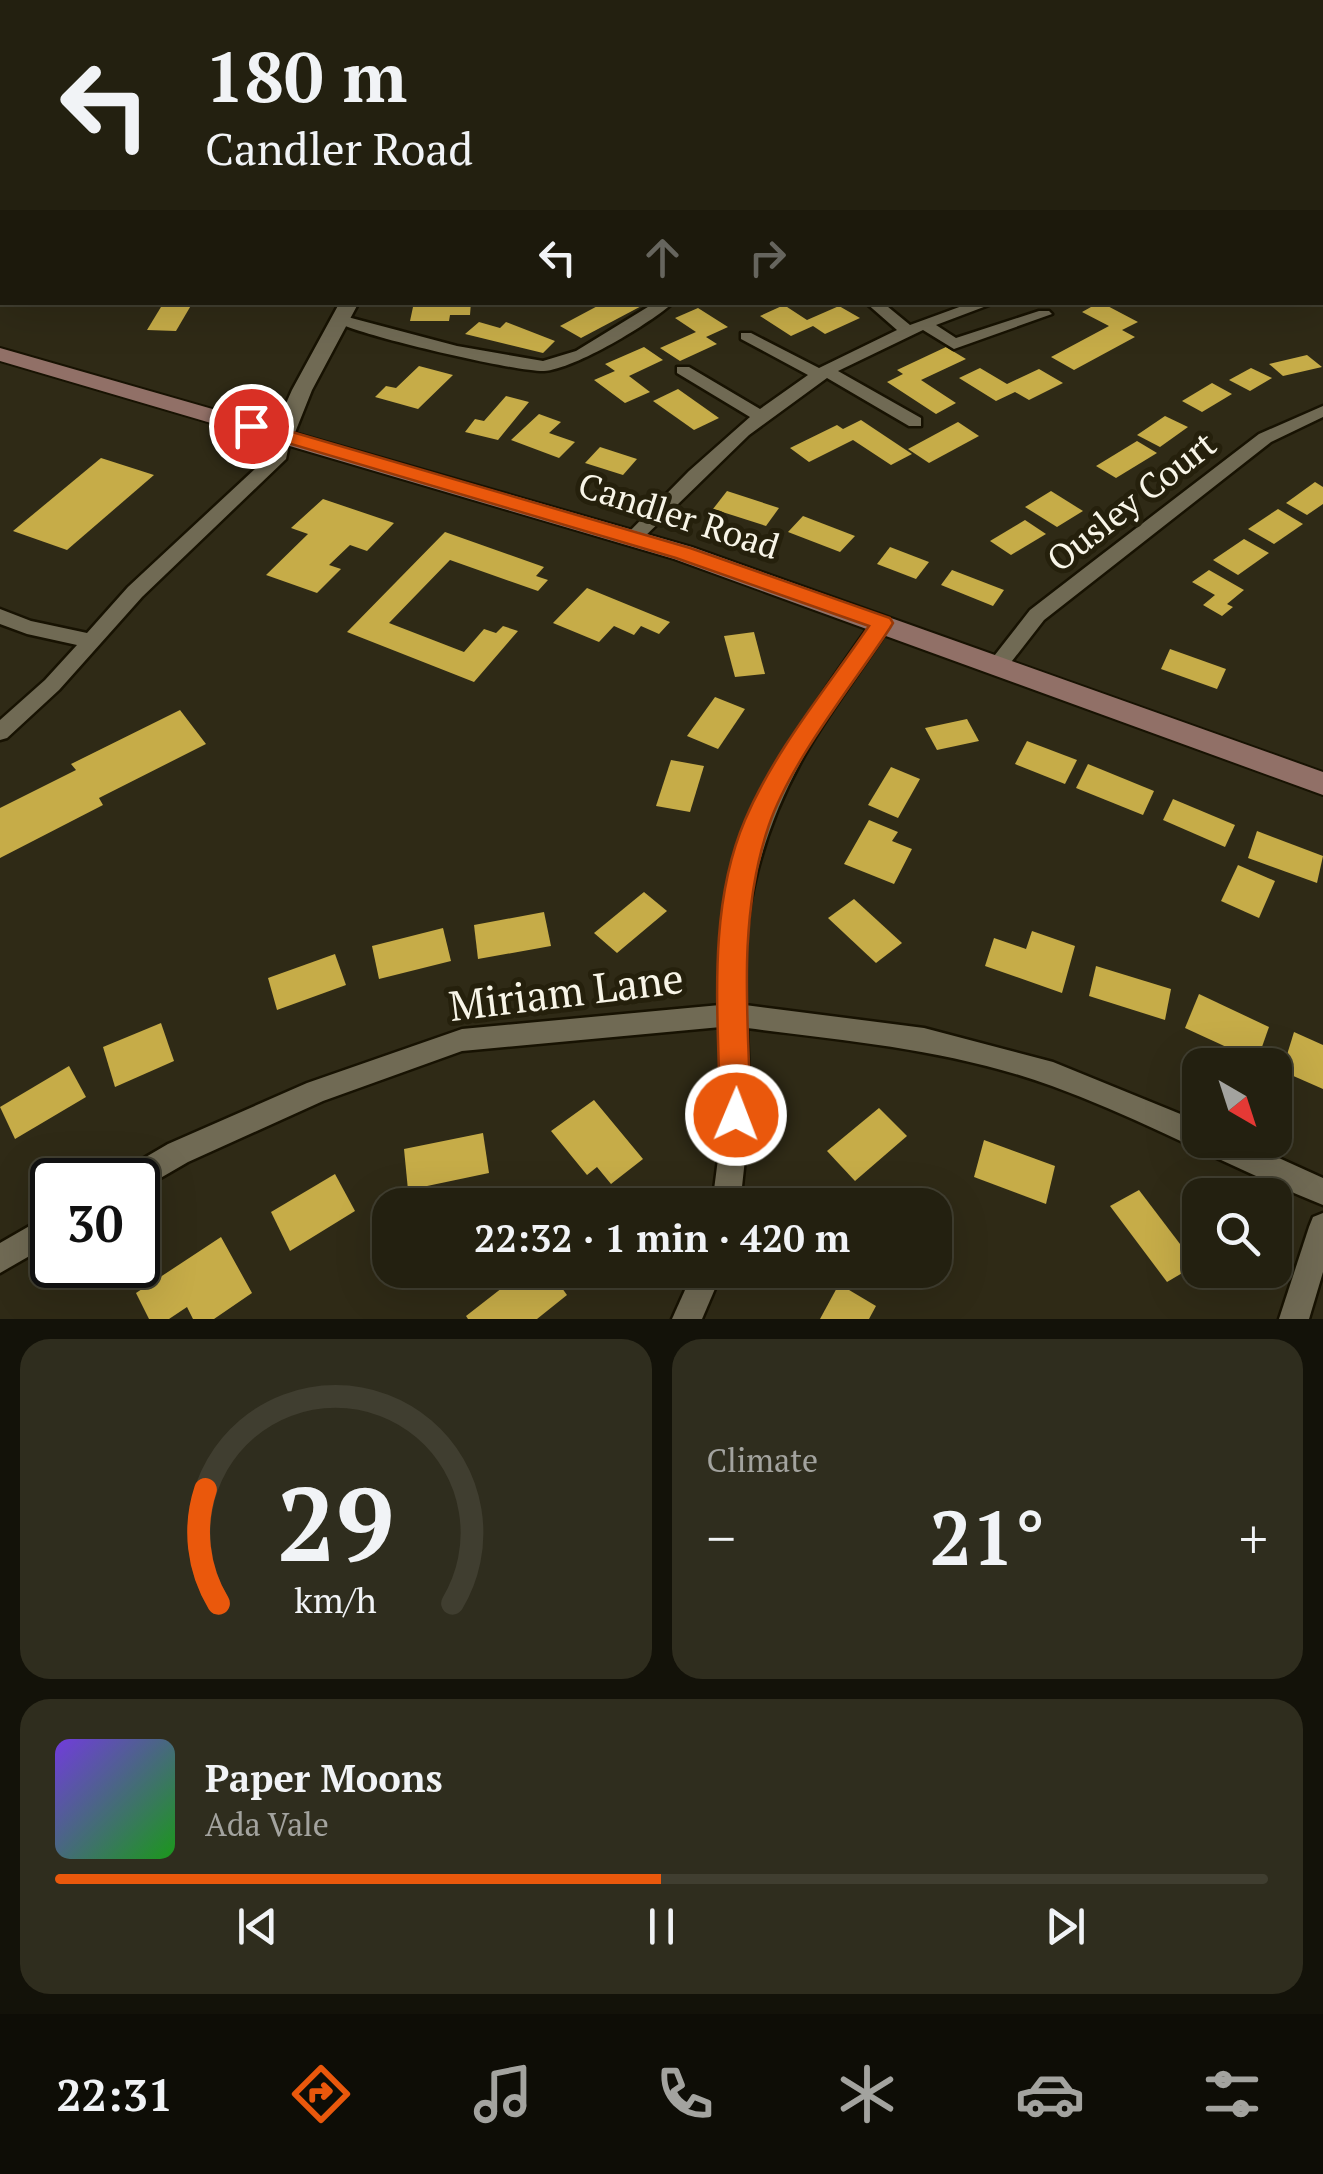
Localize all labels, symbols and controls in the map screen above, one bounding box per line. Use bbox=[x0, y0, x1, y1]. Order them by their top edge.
text: 180 m bbox=[205, 29, 407, 122]
icon: left bbox=[40, 40, 170, 170]
text: Candler Road bbox=[205, 118, 473, 178]
icon: left bbox=[530, 230, 585, 285]
icon: ahead bbox=[635, 230, 690, 285]
icon: right bbox=[740, 230, 795, 285]
pin bbox=[209, 384, 294, 469]
icon: arrive bbox=[224, 399, 279, 454]
street label: Ousley Court bbox=[1037, 421, 1225, 581]
street label: Candler Road bbox=[573, 461, 785, 569]
street label: Miriam Lane bbox=[446, 949, 686, 1033]
north arrow bbox=[1182, 1048, 1292, 1158]
map controls bbox=[1182, 1048, 1292, 1288]
position arrow bbox=[684, 1063, 788, 1167]
speed limit sign: 30 bbox=[30, 1158, 160, 1288]
button: search bbox=[1182, 1178, 1292, 1288]
text: 22:32 · 1 min · 420 m bbox=[474, 1213, 850, 1263]
text: Climate bbox=[707, 1439, 818, 1481]
text: 29 bbox=[277, 1453, 395, 1591]
text: 21° bbox=[929, 1487, 1045, 1586]
text: − bbox=[707, 1501, 736, 1574]
text: + bbox=[1239, 1501, 1268, 1574]
text: km/h bbox=[294, 1576, 377, 1623]
text: Paper Moons bbox=[205, 1753, 443, 1803]
text: Ada Vale bbox=[205, 1803, 329, 1845]
icon: previous bbox=[230, 1899, 285, 1954]
icon: pause bbox=[634, 1899, 689, 1954]
icon: next bbox=[1038, 1899, 1093, 1954]
icon: directions bbox=[286, 2059, 356, 2129]
icon: music bbox=[468, 2059, 538, 2129]
icon: phone bbox=[650, 2059, 720, 2129]
icon: climate bbox=[832, 2059, 902, 2129]
icon: car bbox=[1015, 2059, 1085, 2129]
icon: filters bbox=[1197, 2059, 1267, 2129]
text: 22:31 bbox=[56, 2064, 173, 2124]

